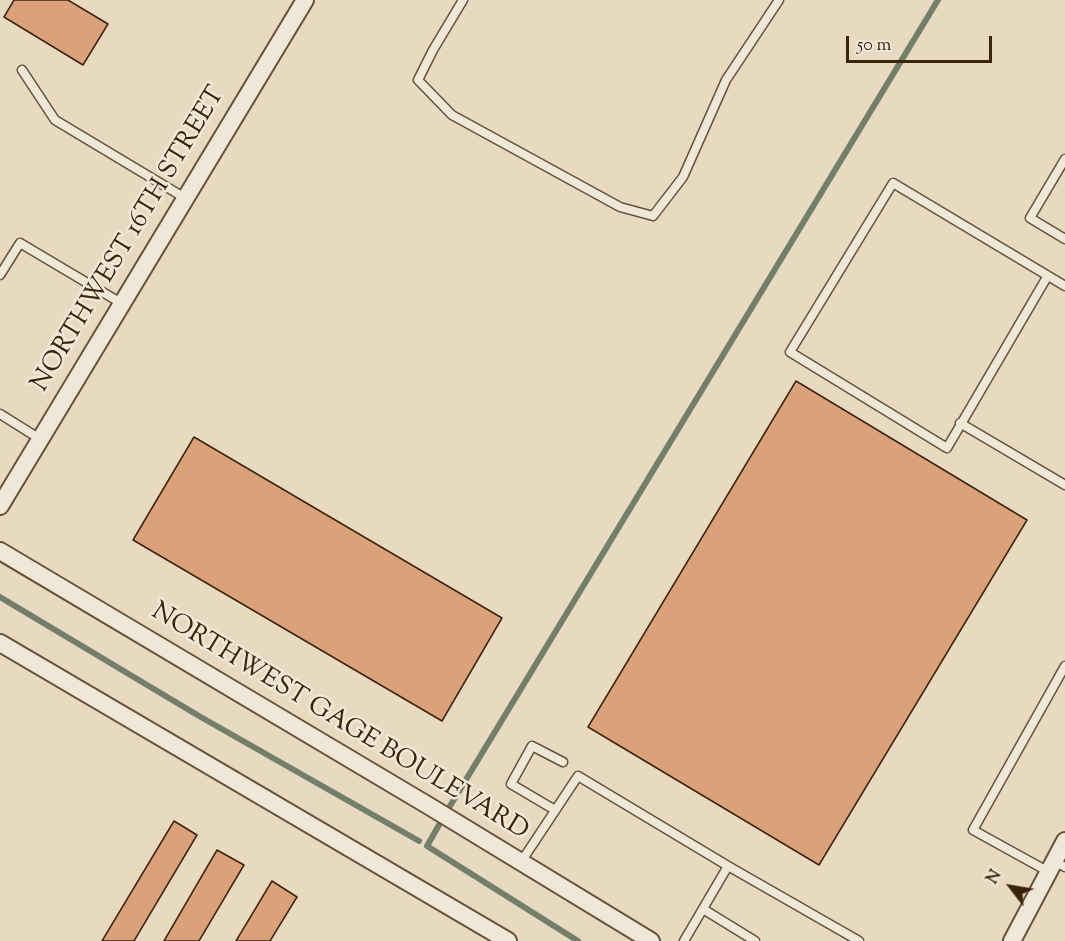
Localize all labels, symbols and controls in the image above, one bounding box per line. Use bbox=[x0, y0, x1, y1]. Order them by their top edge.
scale bar bbox=[849, 24, 994, 62]
text: 50 m bbox=[857, 33, 891, 59]
street label: NORTHWEST 16TH STREET bbox=[26, 82, 234, 398]
street label: NORTHWEST GAGE BOULEVARD bbox=[145, 598, 533, 848]
north arrow bbox=[981, 857, 1041, 917]
text: N bbox=[982, 866, 1008, 889]

